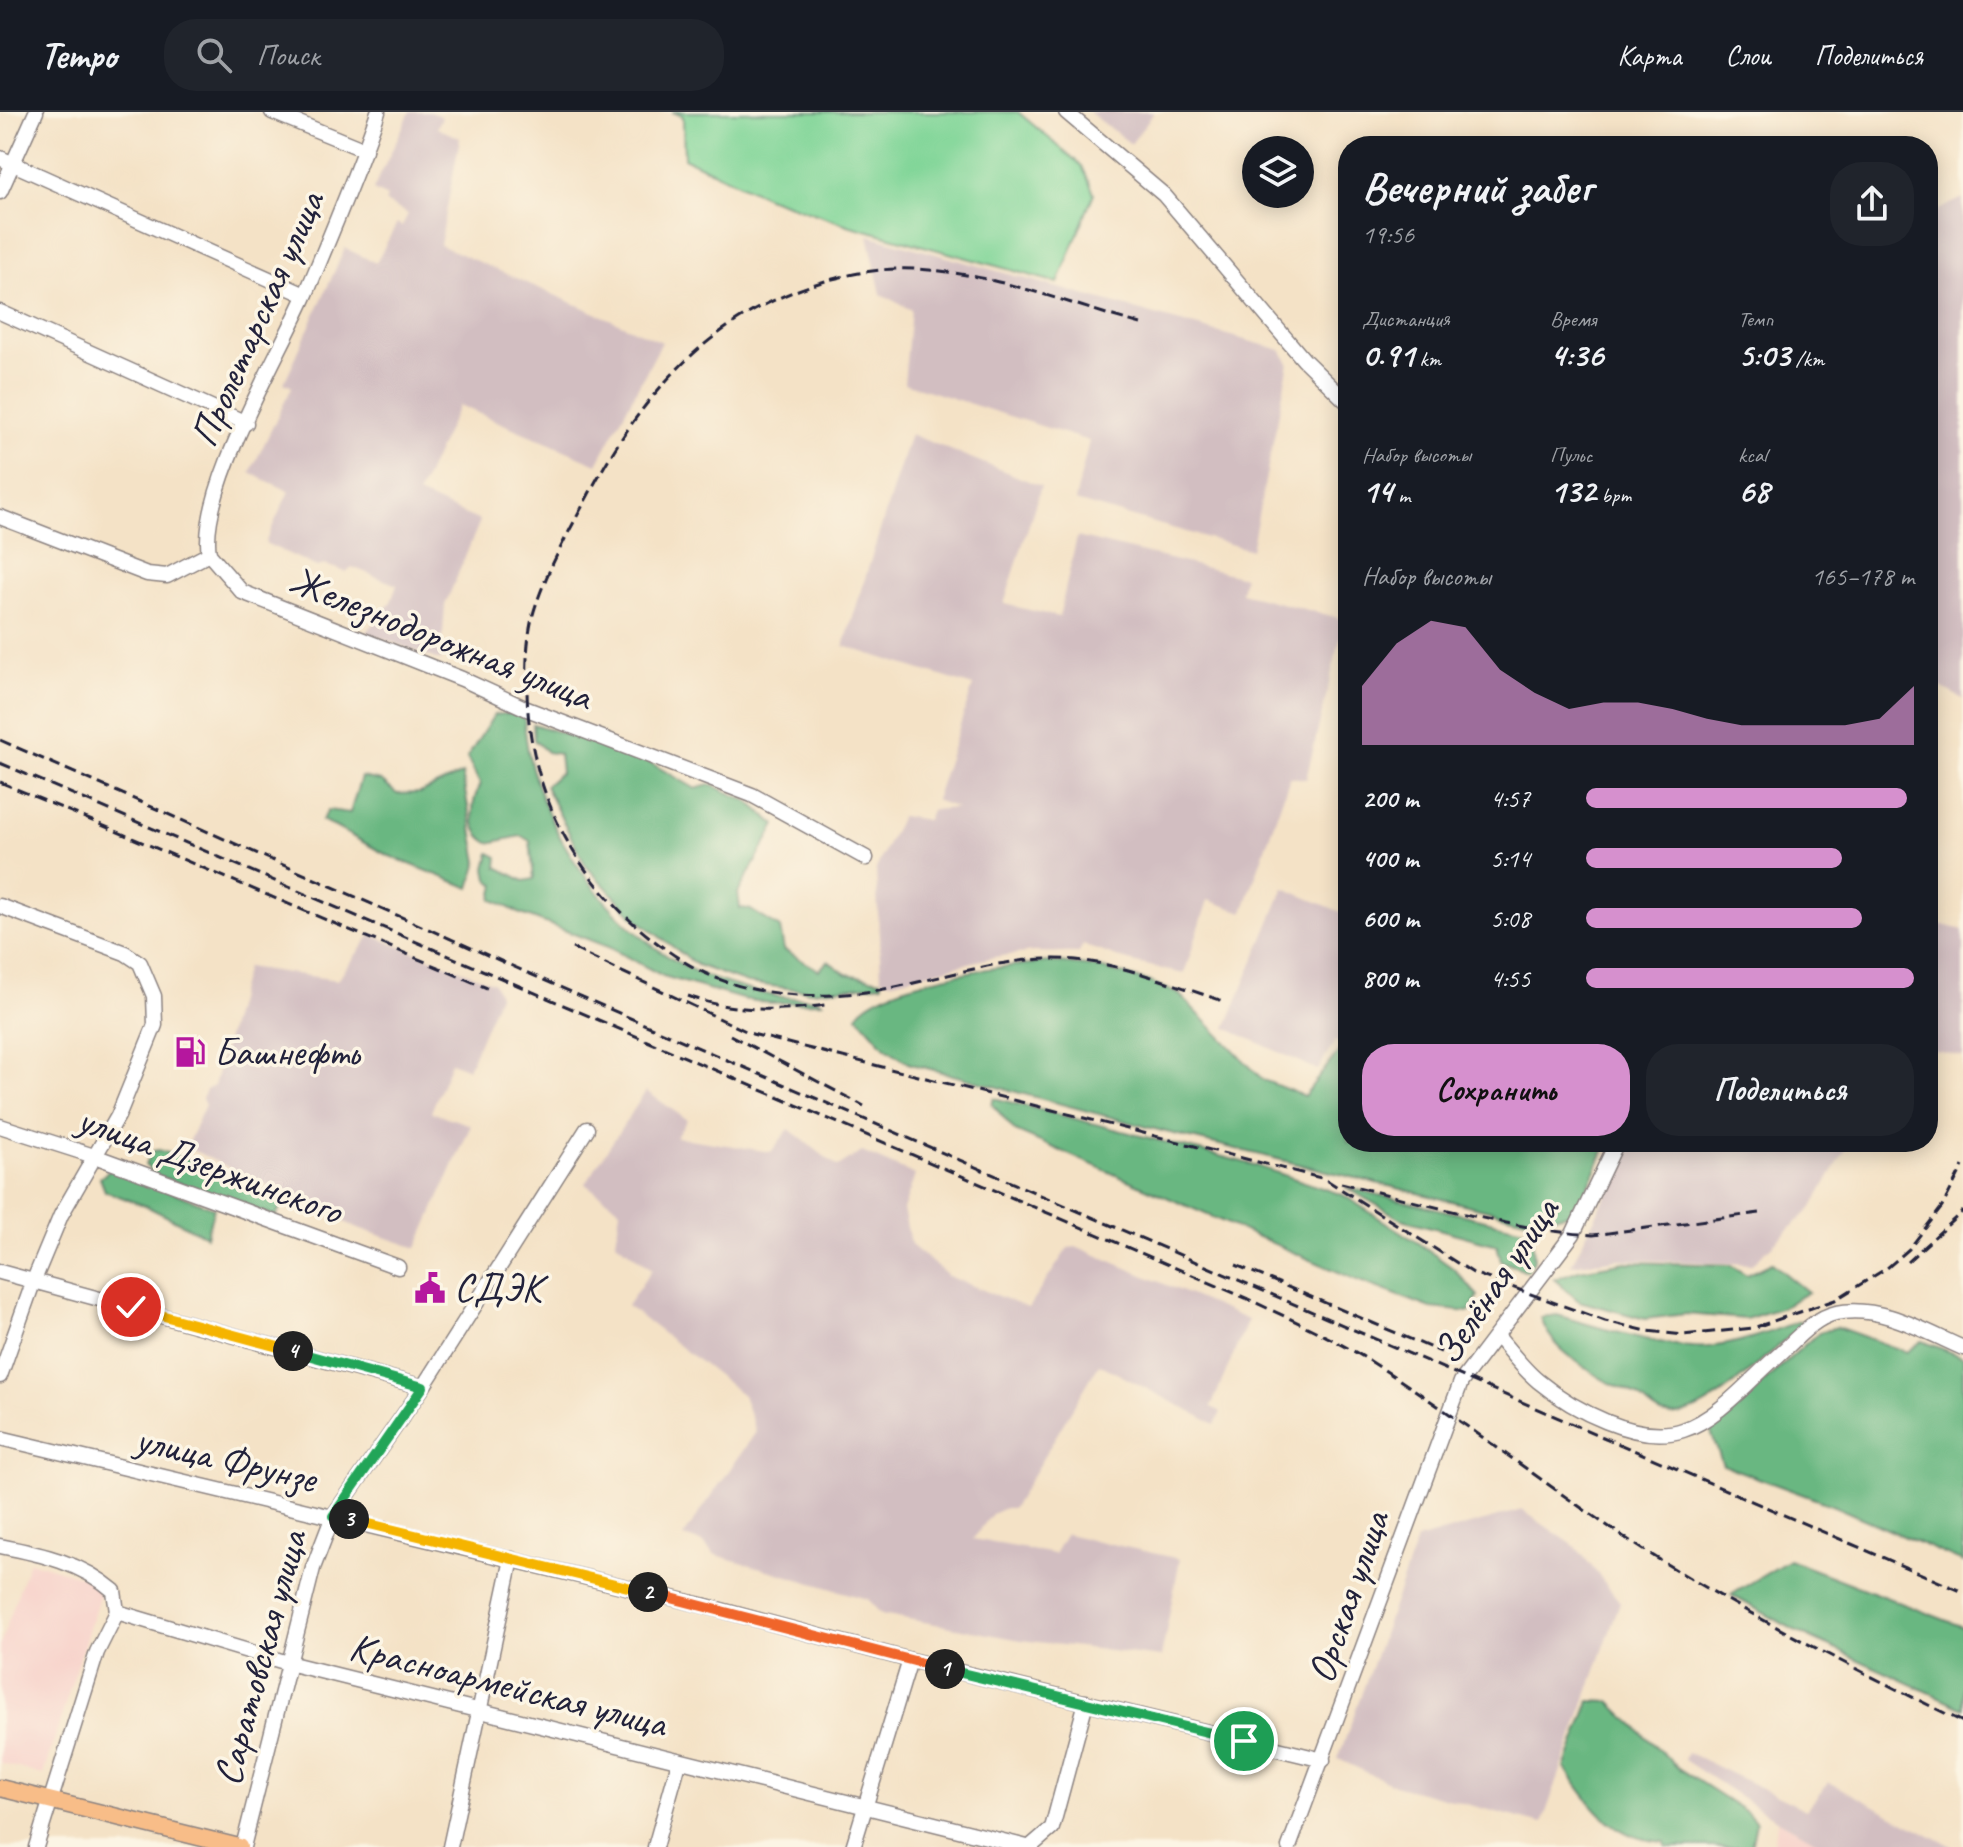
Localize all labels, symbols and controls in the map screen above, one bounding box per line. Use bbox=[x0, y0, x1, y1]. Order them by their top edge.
search box bbox=[164, 19, 724, 91]
text: Tempo bbox=[40, 32, 116, 79]
icon: search bbox=[192, 33, 236, 77]
text: Поиск bbox=[256, 36, 320, 74]
text: Карта bbox=[1618, 38, 1682, 73]
text: Слои bbox=[1726, 38, 1771, 73]
text: Поделиться bbox=[1815, 38, 1923, 73]
map controls bbox=[1242, 136, 1314, 208]
button: layers bbox=[1242, 136, 1314, 208]
text: Вечерний забег bbox=[1362, 160, 1592, 215]
button: share bbox=[1830, 162, 1914, 246]
street label: Пролетарская улица bbox=[179, 181, 337, 454]
text: 19:56 bbox=[1362, 218, 1414, 251]
text: Дистанция bbox=[1362, 305, 1450, 333]
text: Время bbox=[1550, 305, 1596, 333]
text: Темп bbox=[1738, 305, 1773, 333]
text: 0.91 bbox=[1362, 333, 1414, 376]
text: 4:36 bbox=[1550, 333, 1603, 376]
text: 5:03 bbox=[1738, 333, 1790, 376]
text: km bbox=[1414, 345, 1441, 373]
text: /km bbox=[1790, 345, 1824, 373]
text: Набор высоты bbox=[1362, 441, 1471, 469]
text: Пульс bbox=[1550, 441, 1592, 469]
text: kcal bbox=[1738, 441, 1767, 469]
text: 14 bbox=[1362, 469, 1393, 512]
text: 132 bbox=[1550, 469, 1596, 512]
text: 68 bbox=[1738, 469, 1769, 512]
text: m bbox=[1393, 481, 1410, 509]
text: bpm bbox=[1596, 481, 1631, 509]
street label: Железнодорожная улица bbox=[283, 555, 602, 722]
text: Набор высоты bbox=[1362, 560, 1491, 593]
text: 165–178 m bbox=[1811, 560, 1914, 593]
text: 200 m bbox=[1362, 782, 1418, 815]
text: 4:57 bbox=[1490, 782, 1530, 815]
text: 400 m bbox=[1362, 842, 1418, 875]
text: 5:14 bbox=[1490, 842, 1530, 875]
text: 600 m bbox=[1362, 902, 1419, 935]
text: 5:08 bbox=[1490, 902, 1530, 935]
text: 800 m bbox=[1362, 962, 1418, 995]
text: 4:55 bbox=[1490, 962, 1530, 995]
place label: Башнефть bbox=[214, 1027, 362, 1077]
fuel station icon: Башнефть bbox=[173, 1035, 207, 1069]
button: Сохранить bbox=[1362, 1044, 1630, 1136]
button: Поделиться bbox=[1646, 1044, 1914, 1136]
street label: улица Дзержинского bbox=[69, 1093, 350, 1237]
street label: Зелёная улица bbox=[1422, 1186, 1572, 1374]
place label: СДЭК bbox=[454, 1263, 550, 1313]
public building icon: СДЭК bbox=[413, 1271, 447, 1305]
pin bbox=[97, 1273, 165, 1341]
icon: check bbox=[109, 1285, 153, 1329]
pin: 4 bbox=[273, 1331, 313, 1371]
text: 4 bbox=[288, 1337, 298, 1365]
street label: улица Фрунзе bbox=[129, 1414, 324, 1505]
pin: 3 bbox=[329, 1499, 369, 1539]
street label: Орская улица bbox=[1295, 1502, 1401, 1689]
text: 3 bbox=[344, 1505, 354, 1533]
street label: Саратовская улица bbox=[202, 1523, 319, 1791]
pin: 2 bbox=[628, 1572, 668, 1612]
text: 2 bbox=[643, 1578, 653, 1606]
street label: Красноармейская улица bbox=[345, 1621, 674, 1749]
pin: 1 bbox=[925, 1649, 965, 1689]
text: 1 bbox=[940, 1655, 950, 1683]
pin bbox=[1210, 1707, 1278, 1775]
icon: arrive bbox=[1222, 1719, 1266, 1763]

